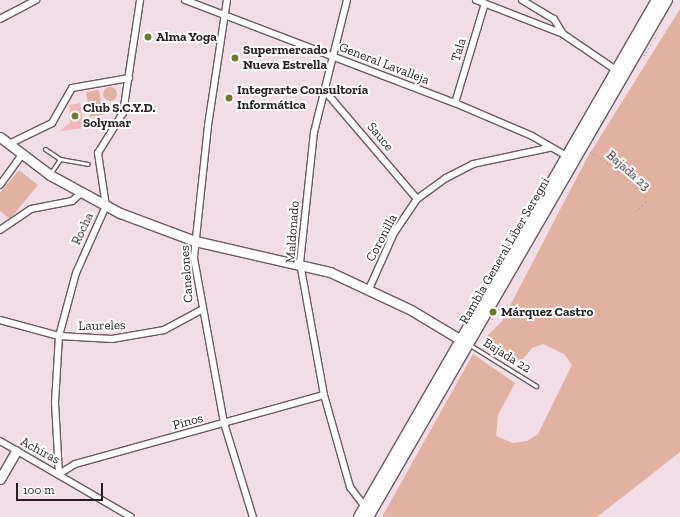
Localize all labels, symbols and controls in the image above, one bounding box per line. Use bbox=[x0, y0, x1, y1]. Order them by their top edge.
place label: Alma Yoga bbox=[156, 29, 217, 45]
marker: Alma Yoga bbox=[143, 32, 153, 42]
street label: Tala bbox=[448, 36, 470, 64]
street label: General Lavalleja bbox=[337, 40, 431, 88]
place label: Supermercado Nueva Estrella bbox=[243, 43, 328, 74]
marker: Supermercado Nueva Estrella bbox=[230, 53, 240, 63]
place label: Integrarte Consultoría Informática bbox=[237, 83, 368, 114]
marker: Integrarte Consultoría Informática bbox=[224, 93, 234, 103]
place label: Club S.C.Y.D. Solymar bbox=[83, 101, 155, 132]
marker: Club S.C.Y.D. Solymar bbox=[70, 111, 80, 121]
street label: Sauce bbox=[364, 119, 396, 155]
street label: Bajada 23 bbox=[603, 148, 653, 194]
street label: Rambla General Liber Seregni bbox=[457, 175, 553, 327]
street label: Maldonado bbox=[283, 200, 303, 264]
street label: Rocha bbox=[69, 210, 97, 248]
street label: Coronilla bbox=[363, 212, 401, 264]
street label: Canelones bbox=[177, 245, 197, 303]
place label: Márquez Castro bbox=[501, 304, 593, 320]
marker: Márquez Castro bbox=[488, 307, 498, 317]
street label: Laureles bbox=[78, 318, 126, 334]
street label: Bajada 22 bbox=[480, 335, 534, 377]
street label: Pinos bbox=[171, 410, 205, 434]
street label: Achiras bbox=[18, 434, 62, 468]
scale bar bbox=[18, 475, 105, 501]
text: 100 m bbox=[23, 483, 55, 497]

